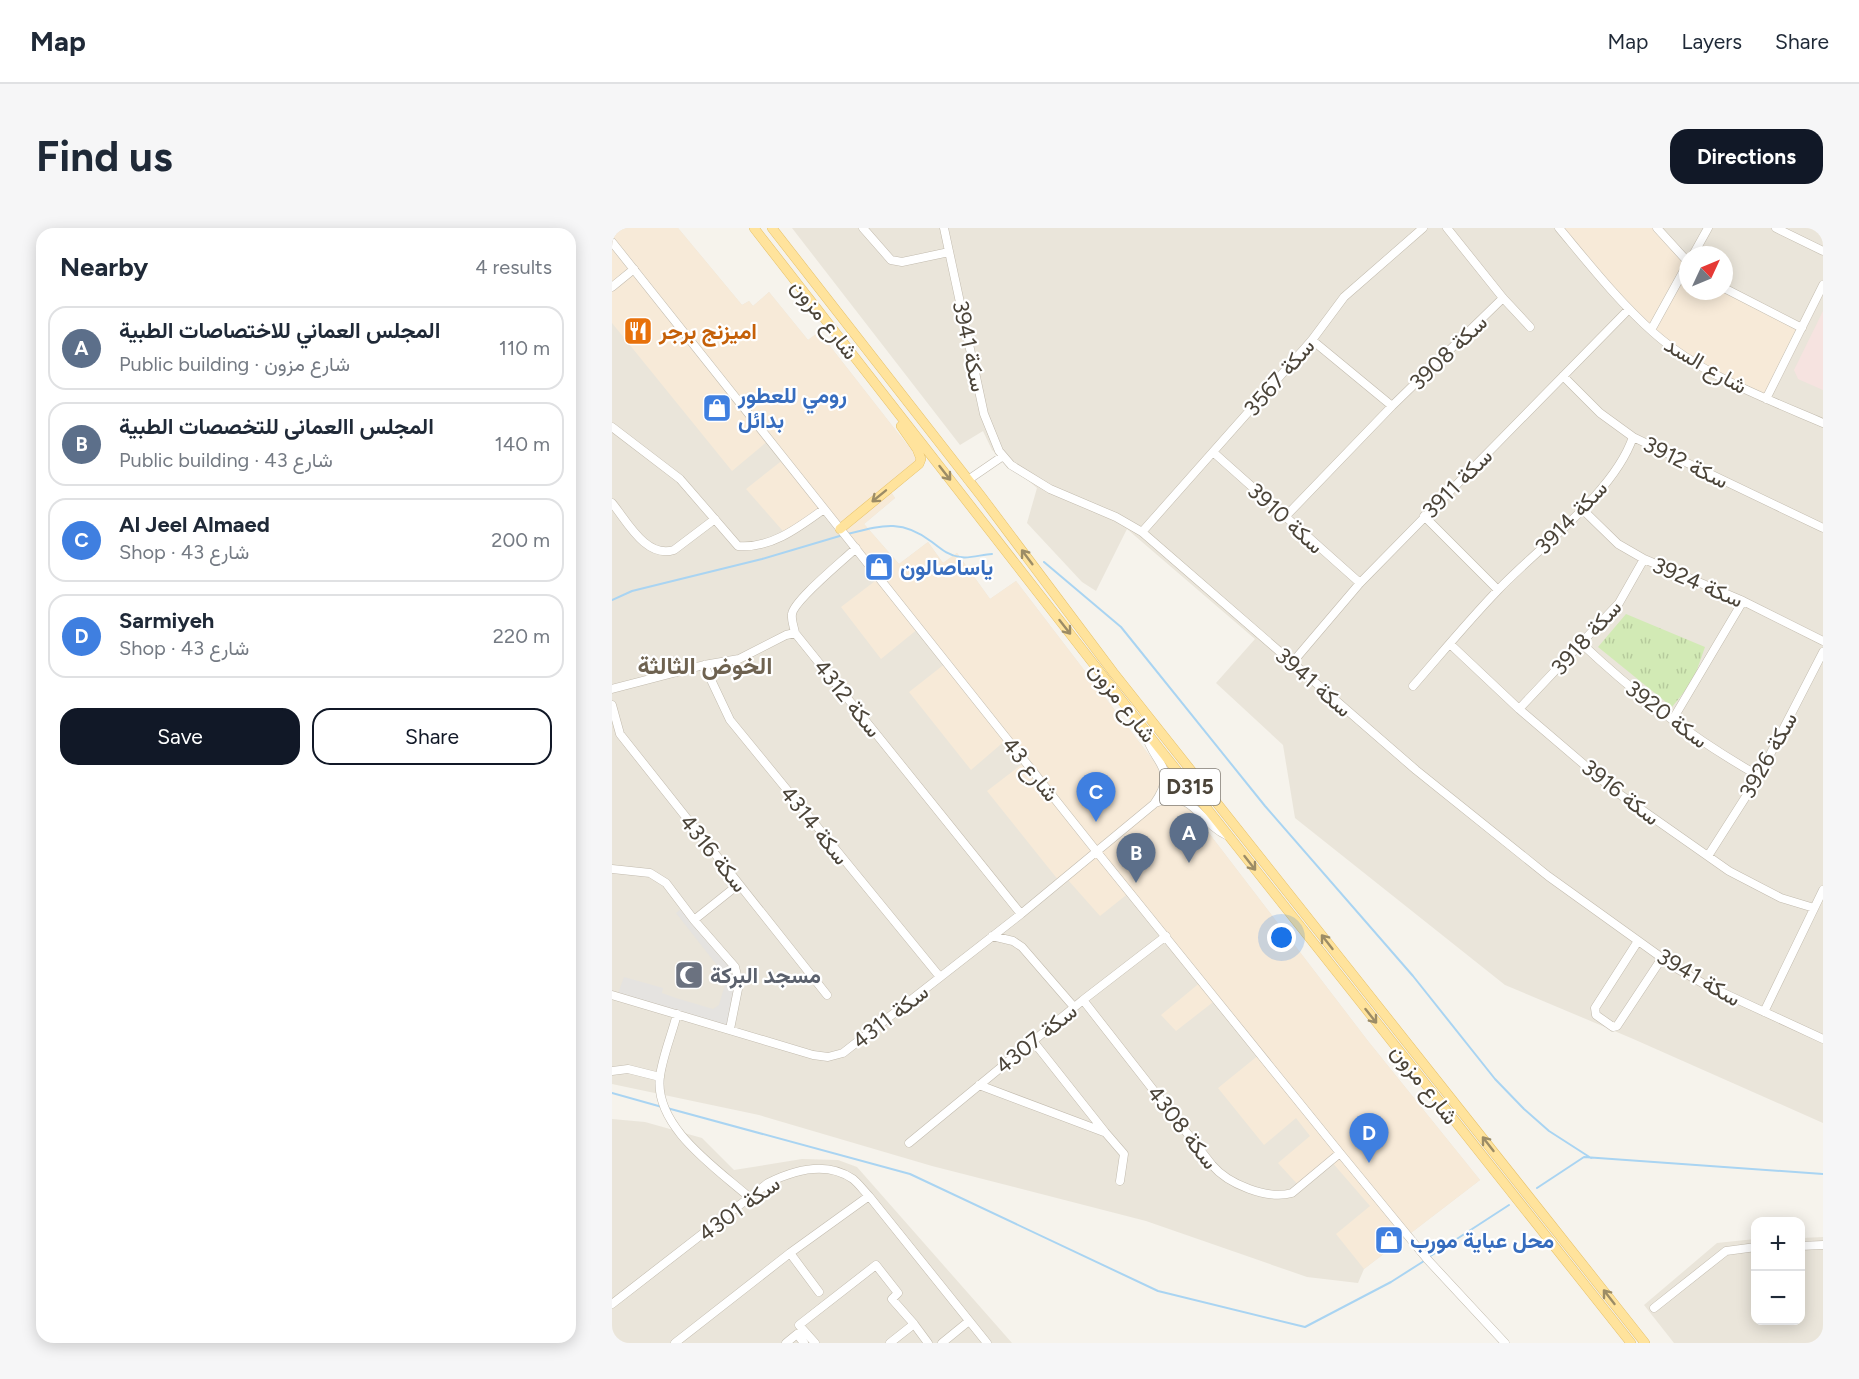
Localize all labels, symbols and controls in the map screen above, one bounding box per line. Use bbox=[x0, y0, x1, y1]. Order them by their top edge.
text: Map bbox=[30, 24, 86, 58]
text: Map bbox=[1608, 29, 1648, 54]
text: Layers bbox=[1681, 29, 1742, 54]
text: Share bbox=[1775, 29, 1829, 54]
button: Directions bbox=[1670, 129, 1823, 184]
text: Find us bbox=[36, 131, 173, 182]
north arrow bbox=[1679, 246, 1733, 300]
text: Nearby bbox=[60, 251, 148, 283]
text: 4 results bbox=[475, 255, 552, 279]
street label: شارع مزون bbox=[784, 274, 864, 365]
street label: سكة 3941 bbox=[947, 298, 992, 394]
street label: سكة 3908 bbox=[1404, 309, 1493, 396]
restaurant icon: اميزنج برجر bbox=[622, 315, 654, 347]
text: المجلس العماني للاختصاصات الطبية bbox=[119, 317, 440, 344]
place label: اميزنج برجر bbox=[658, 318, 757, 347]
street label: شارع السد bbox=[1659, 331, 1752, 401]
street label: سكة 3567 bbox=[1238, 333, 1321, 422]
text: A bbox=[74, 336, 89, 360]
text: 110 m bbox=[499, 336, 550, 360]
text: Public building · شارع مزون bbox=[119, 352, 350, 376]
place label: رومي للعطور بدائل bbox=[737, 382, 847, 434]
shop icon: رومي للعطور بدائل bbox=[701, 392, 733, 424]
text: المجلس االعمانى للتخصصات الطبية bbox=[119, 413, 434, 440]
street label: سكة 3912 bbox=[1639, 430, 1733, 495]
text: B bbox=[75, 432, 88, 456]
text: 140 m bbox=[495, 432, 550, 456]
street label: سكة 3911 bbox=[1417, 443, 1498, 524]
text: Public building · شارع 43 bbox=[119, 448, 333, 472]
one-way arrow bbox=[938, 465, 951, 481]
street label: سكة 3914 bbox=[1529, 475, 1613, 560]
street label: سكة 3910 bbox=[1242, 477, 1329, 560]
one-way arrow bbox=[872, 489, 888, 502]
text: Al Jeel Almaed bbox=[119, 511, 270, 538]
text: C bbox=[74, 528, 89, 552]
text: 200 m bbox=[491, 528, 550, 552]
text: Shop · شارع 43 bbox=[119, 540, 249, 564]
one-way arrow bbox=[1020, 549, 1033, 565]
shop icon: ياساصالون bbox=[863, 551, 895, 583]
street label: سكة 3924 bbox=[1648, 551, 1747, 614]
place label: ياساصالون bbox=[900, 554, 993, 581]
street label: سكة 3918 bbox=[1545, 594, 1627, 681]
text: Sarmiyeh bbox=[119, 607, 214, 634]
one-way arrow bbox=[1058, 619, 1071, 635]
text: D bbox=[75, 624, 89, 648]
text: 220 m bbox=[493, 624, 550, 648]
text: Shop · شارع 43 bbox=[119, 636, 249, 660]
street label: سكة 3941 bbox=[1270, 642, 1357, 723]
district label: الخوض الثالثة bbox=[637, 651, 773, 681]
street label: سكة 4312 bbox=[808, 654, 887, 743]
street label: شارع مزون bbox=[1082, 657, 1162, 748]
street label: سكة 3920 bbox=[1620, 675, 1713, 754]
street label: سكة 3926 bbox=[1734, 707, 1803, 803]
button: Save bbox=[60, 708, 300, 765]
button: Share bbox=[312, 708, 552, 765]
street label: شارع 43 bbox=[996, 732, 1065, 808]
street label: سكة 3916 bbox=[1576, 754, 1665, 831]
road number: D315 bbox=[1160, 769, 1220, 805]
pin: C bbox=[1076, 772, 1116, 822]
street label: سكة 4314 bbox=[775, 780, 855, 870]
street label: سكة 4316 bbox=[674, 809, 753, 898]
pin: A bbox=[1170, 814, 1208, 863]
pin: B bbox=[1116, 834, 1156, 883]
one-way arrow bbox=[1244, 855, 1257, 871]
your location bbox=[1267, 923, 1296, 952]
one-way arrow bbox=[1321, 935, 1334, 951]
street label: سكة 3941 bbox=[1652, 943, 1746, 1012]
mosque icon: مسجد البركة bbox=[673, 959, 705, 991]
place label: مسجد البركة bbox=[710, 962, 821, 989]
street label: سكة 4311 bbox=[847, 978, 934, 1055]
street label: سكة 4307 bbox=[990, 997, 1082, 1079]
one-way arrow bbox=[1365, 1007, 1378, 1023]
street label: شارع مزون bbox=[1384, 1039, 1464, 1130]
street label: سكة 4308 bbox=[1142, 1080, 1224, 1175]
pin: D bbox=[1350, 1114, 1389, 1163]
one-way arrow bbox=[1481, 1137, 1494, 1153]
street label: سكة 4301 bbox=[693, 1170, 785, 1247]
map controls bbox=[1751, 1217, 1805, 1325]
button: + bbox=[1751, 1217, 1805, 1271]
shop icon: محل عباية مورب bbox=[1373, 1224, 1405, 1256]
place label: محل عباية مورب bbox=[1410, 1227, 1554, 1254]
button: − bbox=[1751, 1271, 1805, 1325]
one-way arrow bbox=[1603, 1289, 1616, 1305]

